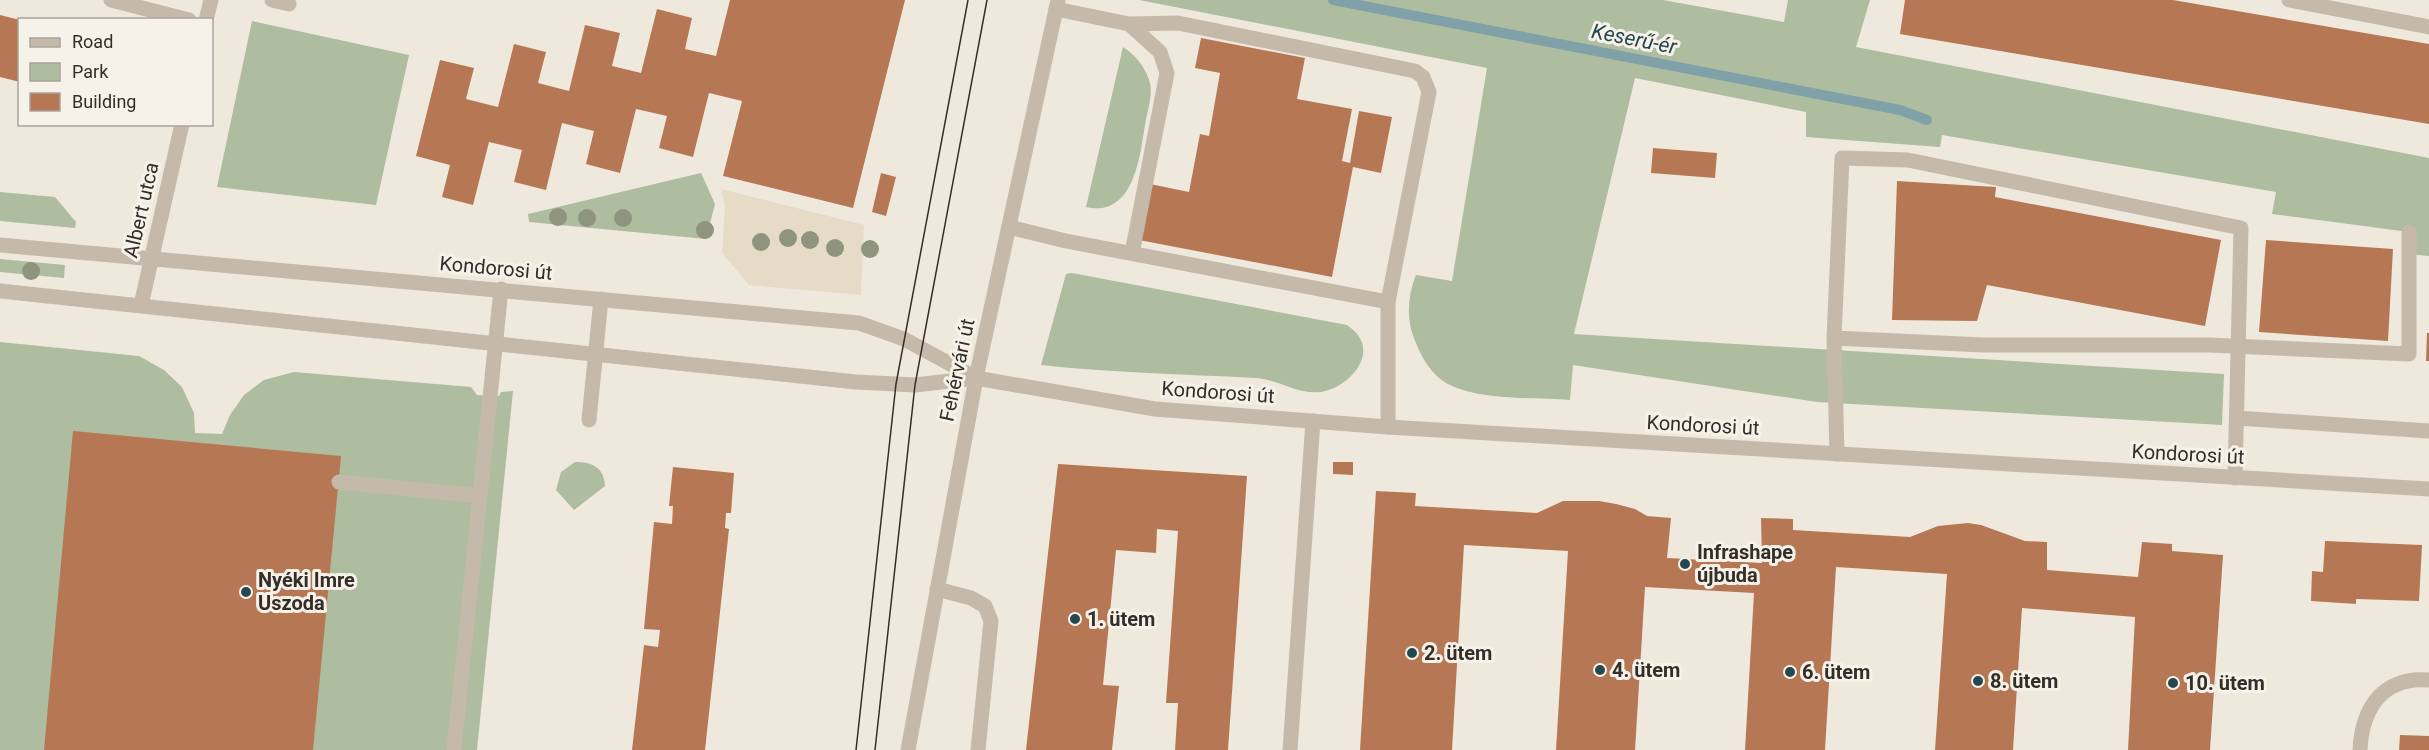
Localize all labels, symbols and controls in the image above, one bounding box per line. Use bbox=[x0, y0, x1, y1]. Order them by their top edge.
legend bbox=[18, 18, 213, 126]
water label: Keserű-ér bbox=[1589, 19, 1680, 59]
text: Road bbox=[72, 31, 113, 52]
text: Park bbox=[72, 61, 109, 82]
text: Building bbox=[72, 91, 136, 112]
street label: Albert utca bbox=[118, 160, 164, 260]
street label: Kondorosi út bbox=[439, 251, 553, 285]
street label: Fehérvári út bbox=[934, 316, 980, 424]
street label: Kondorosi út bbox=[1161, 376, 1275, 408]
street label: Kondorosi út bbox=[1646, 410, 1760, 440]
street label: Kondorosi út bbox=[2131, 439, 2245, 469]
place label: Infrashape újbuda bbox=[1697, 540, 1793, 587]
marker: Infrashape újbuda bbox=[1678, 557, 1692, 571]
place label: Nyéki Imre Uszoda bbox=[258, 568, 355, 615]
marker: Nyéki Imre Uszoda bbox=[239, 585, 253, 599]
place label: 1. ütem bbox=[1087, 607, 1155, 631]
marker: 1. ütem bbox=[1068, 612, 1082, 626]
place label: 2. ütem bbox=[1424, 641, 1492, 665]
marker: 2. ütem bbox=[1405, 646, 1419, 660]
place label: 4. ütem bbox=[1612, 658, 1680, 682]
place label: 6. ütem bbox=[1802, 660, 1870, 684]
marker: 4. ütem bbox=[1593, 663, 1607, 677]
marker: 6. ütem bbox=[1783, 665, 1797, 679]
place label: 8. ütem bbox=[1990, 669, 2058, 693]
place label: 10. ütem bbox=[2185, 671, 2265, 695]
marker: 8. ütem bbox=[1971, 674, 1985, 688]
marker: 10. ütem bbox=[2166, 676, 2180, 690]

